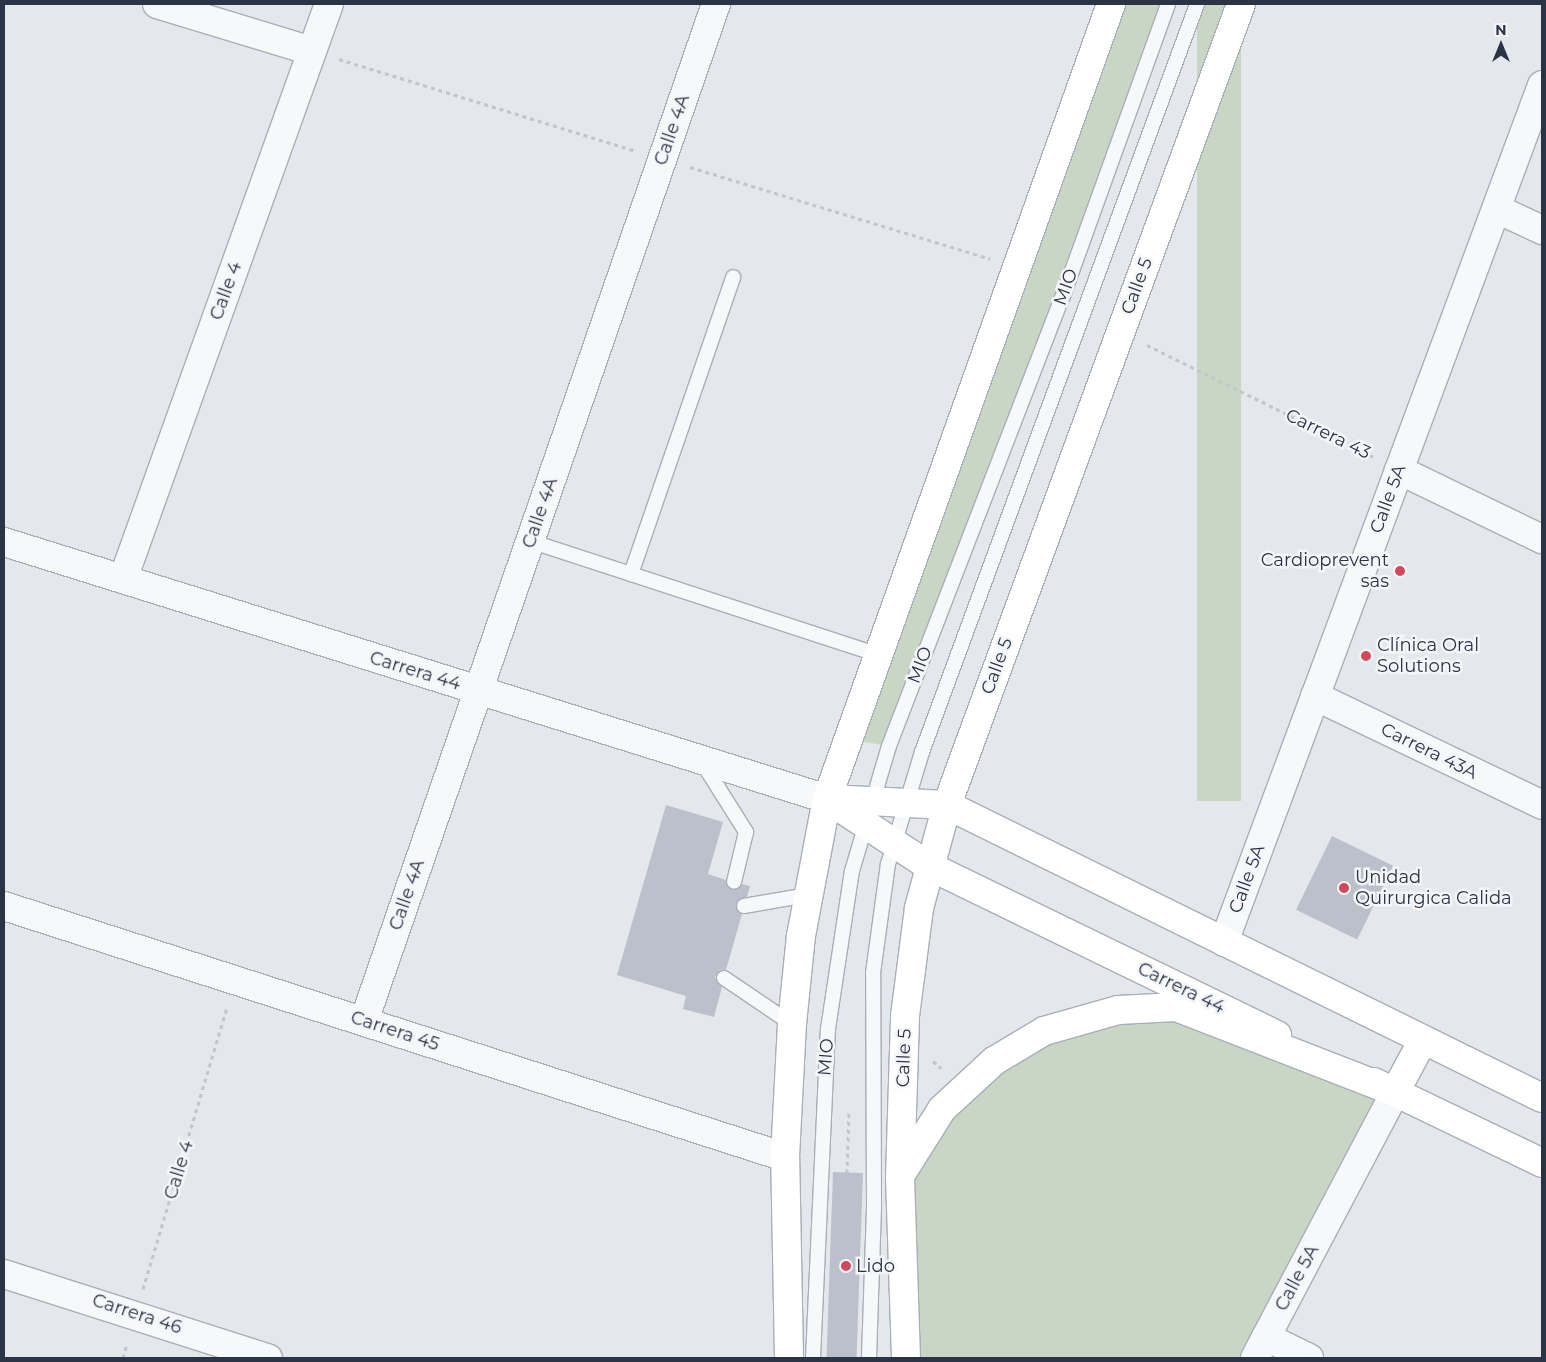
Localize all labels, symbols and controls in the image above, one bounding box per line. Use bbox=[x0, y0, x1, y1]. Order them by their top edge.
north arrow bbox=[1476, 20, 1526, 70]
text: N bbox=[1495, 21, 1507, 39]
street label: Calle 4A bbox=[650, 92, 694, 168]
street label: Calle 5 bbox=[1117, 255, 1157, 317]
street label: Calle 4 bbox=[206, 259, 246, 323]
street label: MIO bbox=[1049, 266, 1083, 308]
street label: Carrera 43 bbox=[1282, 404, 1374, 464]
street label: Calle 5A bbox=[1366, 462, 1410, 536]
street label: Calle 4A bbox=[518, 475, 562, 551]
place label: Cardioprevent sas bbox=[1261, 550, 1389, 592]
marker: Cardioprevent sas bbox=[1393, 564, 1407, 578]
street label: Calle 5 bbox=[977, 635, 1017, 697]
place label: Clínica Oral Solutions bbox=[1377, 635, 1479, 678]
street label: MIO bbox=[903, 644, 937, 686]
street label: Carrera 44 bbox=[367, 647, 463, 695]
marker: Clínica Oral Solutions bbox=[1359, 649, 1373, 663]
street label: Carrera 43A bbox=[1377, 718, 1481, 784]
street label: Calle 5A bbox=[1225, 842, 1269, 916]
street label: Calle 4A bbox=[385, 857, 429, 933]
place label: Unidad Quirurgica Calida bbox=[1355, 867, 1512, 910]
marker: Unidad Quirurgica Calida bbox=[1337, 881, 1351, 895]
street label: Carrera 44 bbox=[1134, 958, 1228, 1018]
street label: Carrera 45 bbox=[348, 1007, 442, 1055]
street label: Calle 5 bbox=[892, 1028, 916, 1088]
street label: MIO bbox=[814, 1037, 838, 1077]
street label: Calle 4 bbox=[160, 1138, 198, 1202]
street label: Calle 5A bbox=[1271, 1241, 1323, 1315]
place label: Lido bbox=[856, 1255, 895, 1277]
marker: Lido bbox=[840, 1260, 852, 1272]
street label: Carrera 46 bbox=[90, 1289, 184, 1339]

